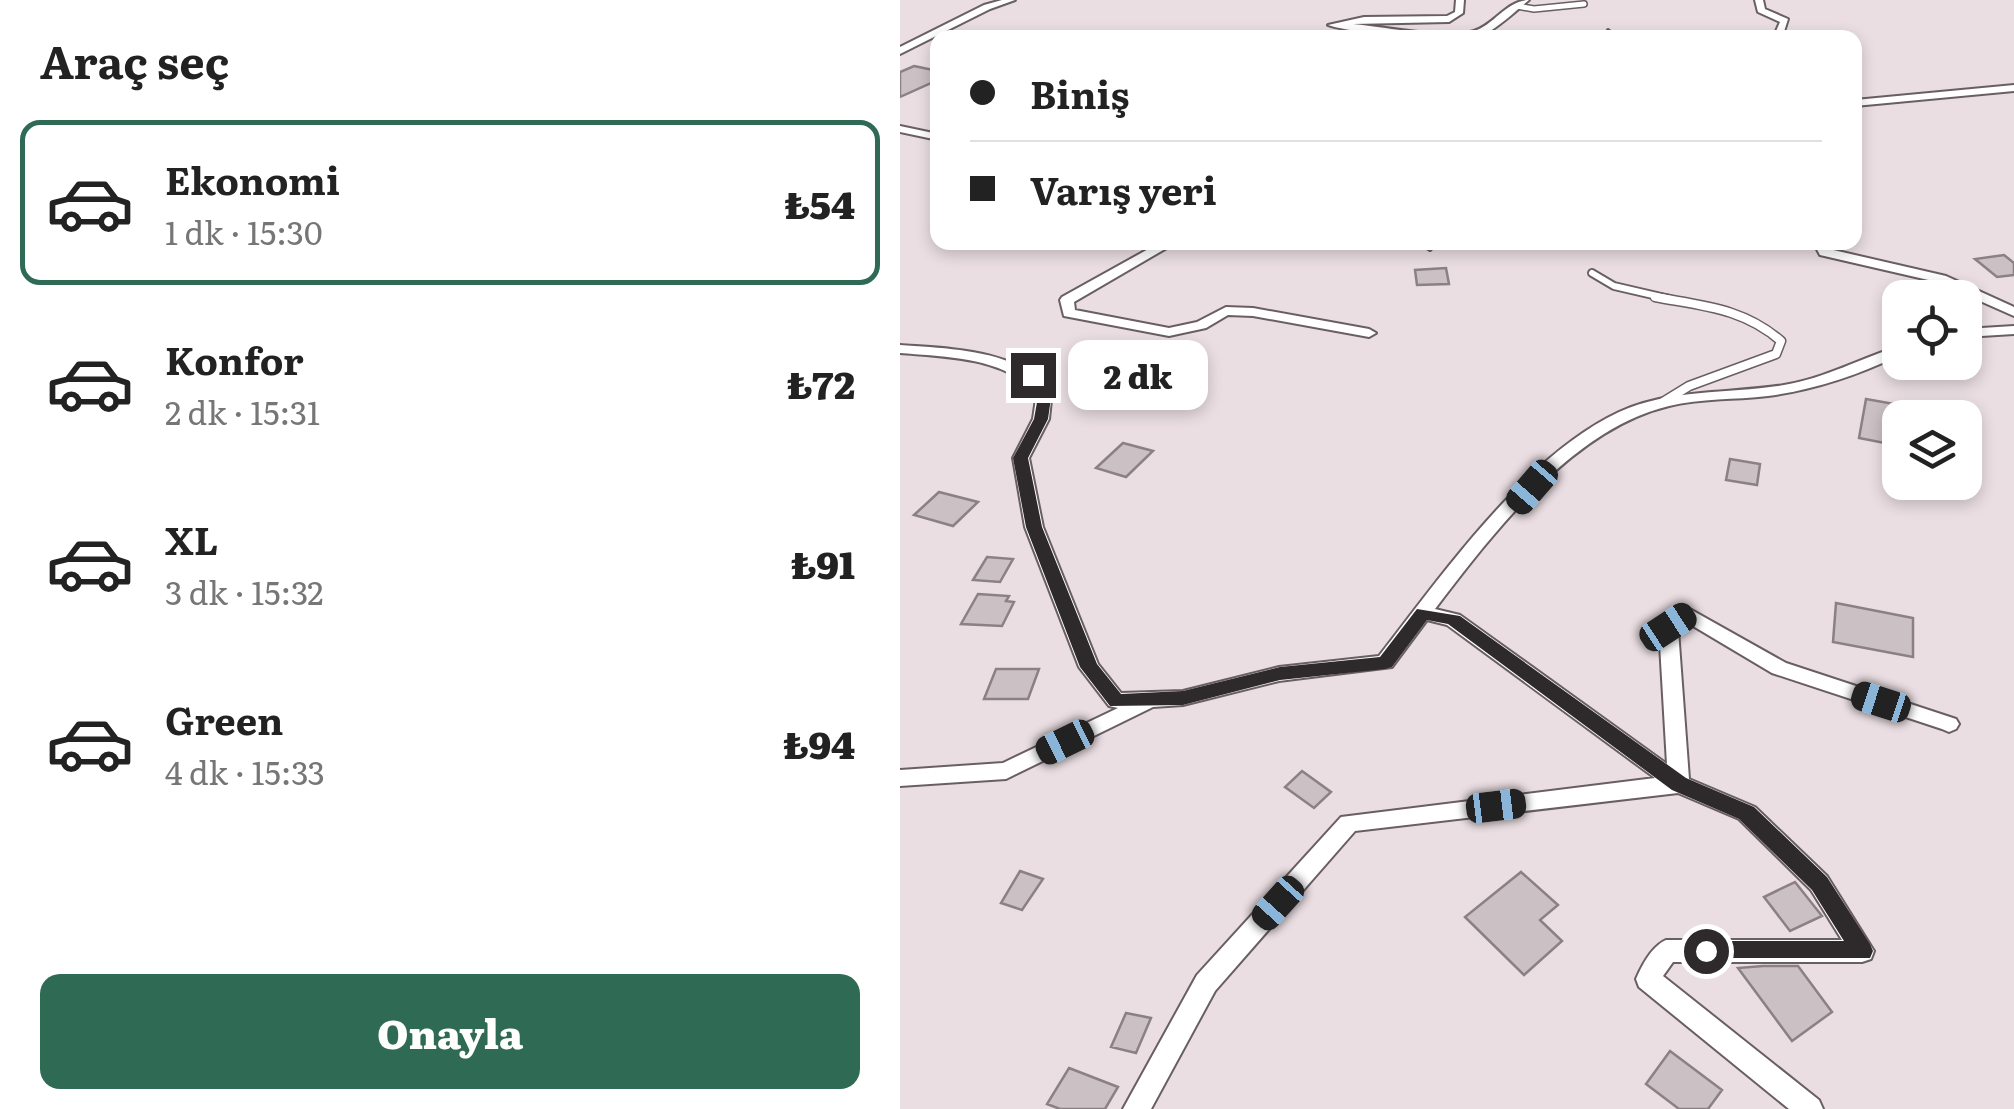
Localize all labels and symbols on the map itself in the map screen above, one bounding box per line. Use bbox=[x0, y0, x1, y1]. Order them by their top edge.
callout: 2 dk bbox=[1068, 340, 1208, 410]
route end bbox=[1011, 353, 1056, 398]
car bbox=[1501, 455, 1563, 519]
car bbox=[1635, 598, 1701, 656]
car bbox=[1848, 678, 1914, 726]
car bbox=[1031, 715, 1099, 769]
car bbox=[1464, 787, 1528, 825]
car bbox=[1247, 871, 1309, 935]
route start bbox=[1684, 929, 1729, 974]

